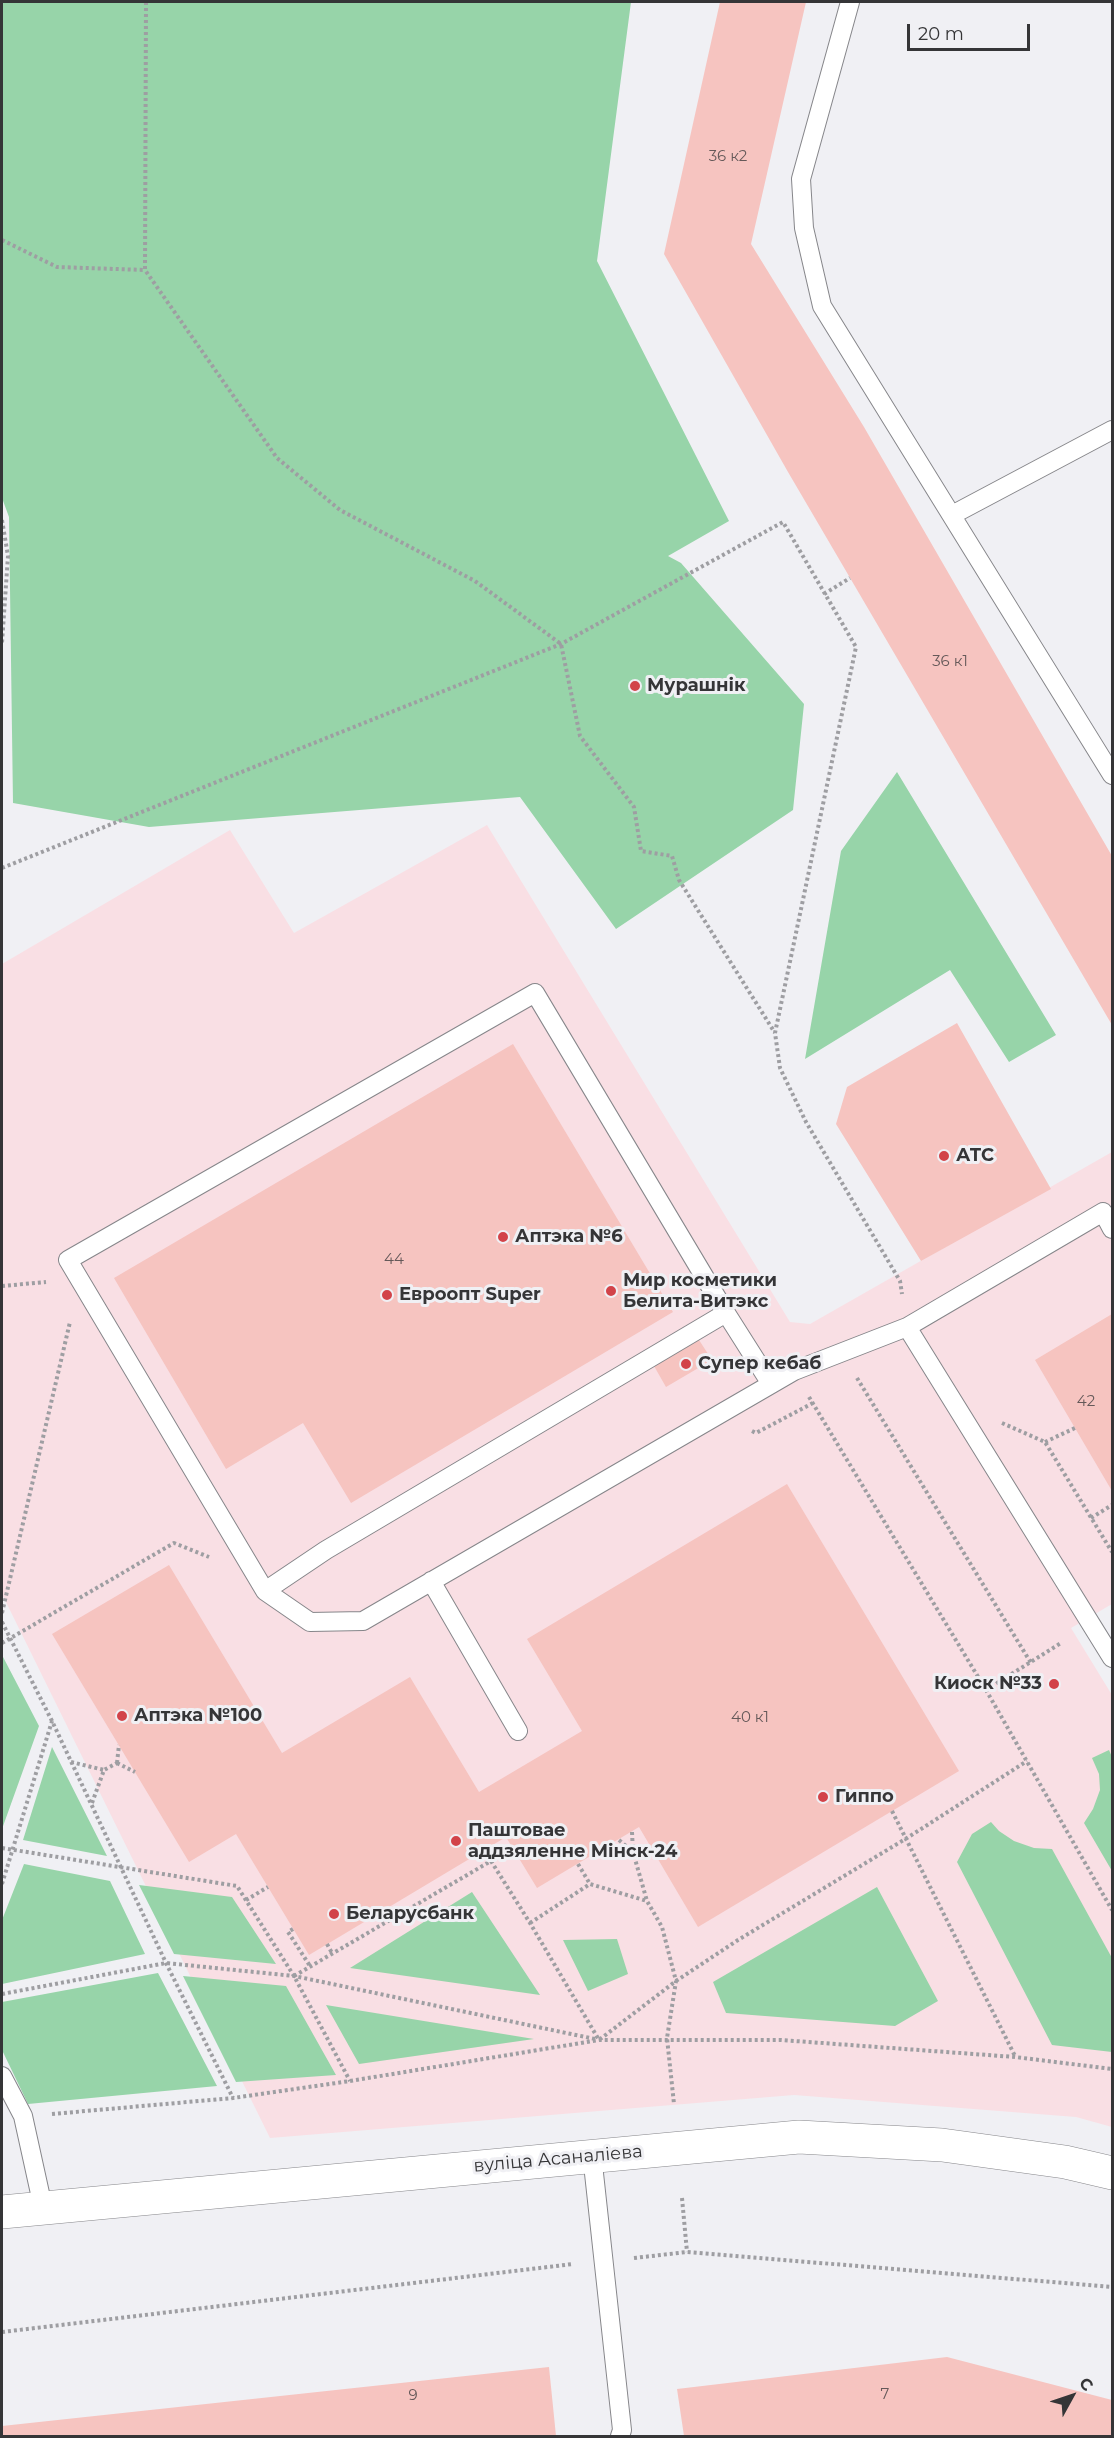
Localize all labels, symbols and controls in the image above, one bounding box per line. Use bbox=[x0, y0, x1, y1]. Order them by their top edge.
scale bar bbox=[910, 12, 1033, 50]
text: 20 m bbox=[918, 23, 964, 45]
house number: 36 к2 bbox=[709, 148, 747, 166]
house number: 36 к1 bbox=[932, 653, 968, 671]
place label: Мурашнік bbox=[647, 675, 746, 697]
marker: Мурашнік bbox=[628, 679, 642, 693]
place label: АТС bbox=[956, 1145, 994, 1167]
marker: АТС bbox=[937, 1149, 951, 1163]
place label: Аптэка №6 bbox=[515, 1226, 623, 1248]
marker: Аптэка №6 bbox=[496, 1230, 510, 1244]
house number: 44 bbox=[384, 1251, 404, 1269]
place label: Мир косметики Белита-Витэкс bbox=[623, 1270, 777, 1312]
place label: Евроопт Super bbox=[399, 1284, 541, 1306]
marker: Мир косметики Белита-Витэкс bbox=[604, 1284, 618, 1298]
marker: Евроопт Super bbox=[380, 1288, 394, 1302]
place label: Супер кебаб bbox=[698, 1353, 821, 1375]
marker: Супер кебаб bbox=[679, 1357, 693, 1371]
house number: 42 bbox=[1077, 1393, 1095, 1411]
place label: Киоск №33 bbox=[934, 1673, 1042, 1695]
marker: Киоск №33 bbox=[1047, 1677, 1061, 1691]
place label: Аптэка №100 bbox=[134, 1705, 262, 1727]
marker: Аптэка №100 bbox=[115, 1709, 129, 1723]
house number: 40 к1 bbox=[731, 1709, 769, 1727]
place label: Гиппо bbox=[835, 1786, 894, 1808]
marker: Гиппо bbox=[816, 1790, 830, 1804]
place label: Паштовае аддзяленне Мінск-24 bbox=[468, 1820, 677, 1862]
marker: Паштовае аддзяленне Мінск-24 bbox=[449, 1834, 463, 1848]
place label: Беларусбанк bbox=[346, 1903, 474, 1925]
marker: Беларусбанк bbox=[327, 1907, 341, 1921]
street label: вуліца Асаналіева bbox=[472, 2141, 644, 2177]
north arrow bbox=[1042, 2366, 1102, 2426]
text: С bbox=[1075, 2374, 1097, 2395]
house number: 7 bbox=[881, 2386, 889, 2404]
house number: 9 bbox=[408, 2387, 418, 2405]

